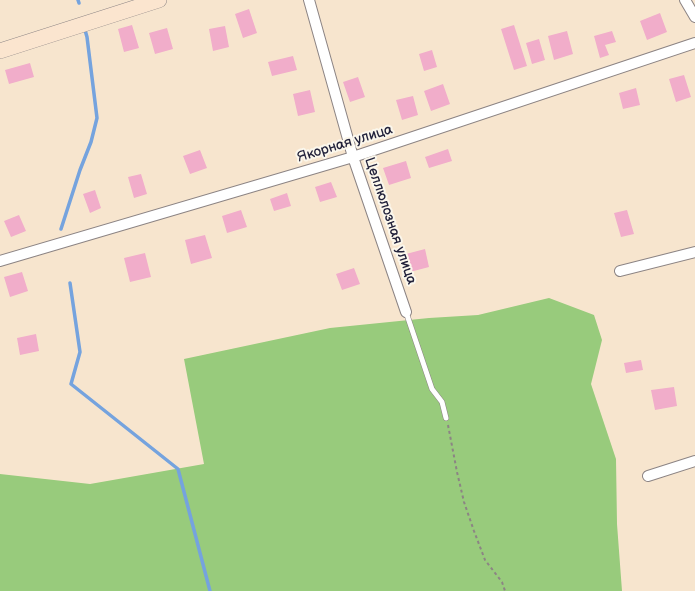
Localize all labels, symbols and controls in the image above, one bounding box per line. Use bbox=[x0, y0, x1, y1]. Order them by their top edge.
street label: Якорная улица bbox=[295, 122, 395, 166]
street label: Целлюлозная улица bbox=[360, 155, 420, 287]

